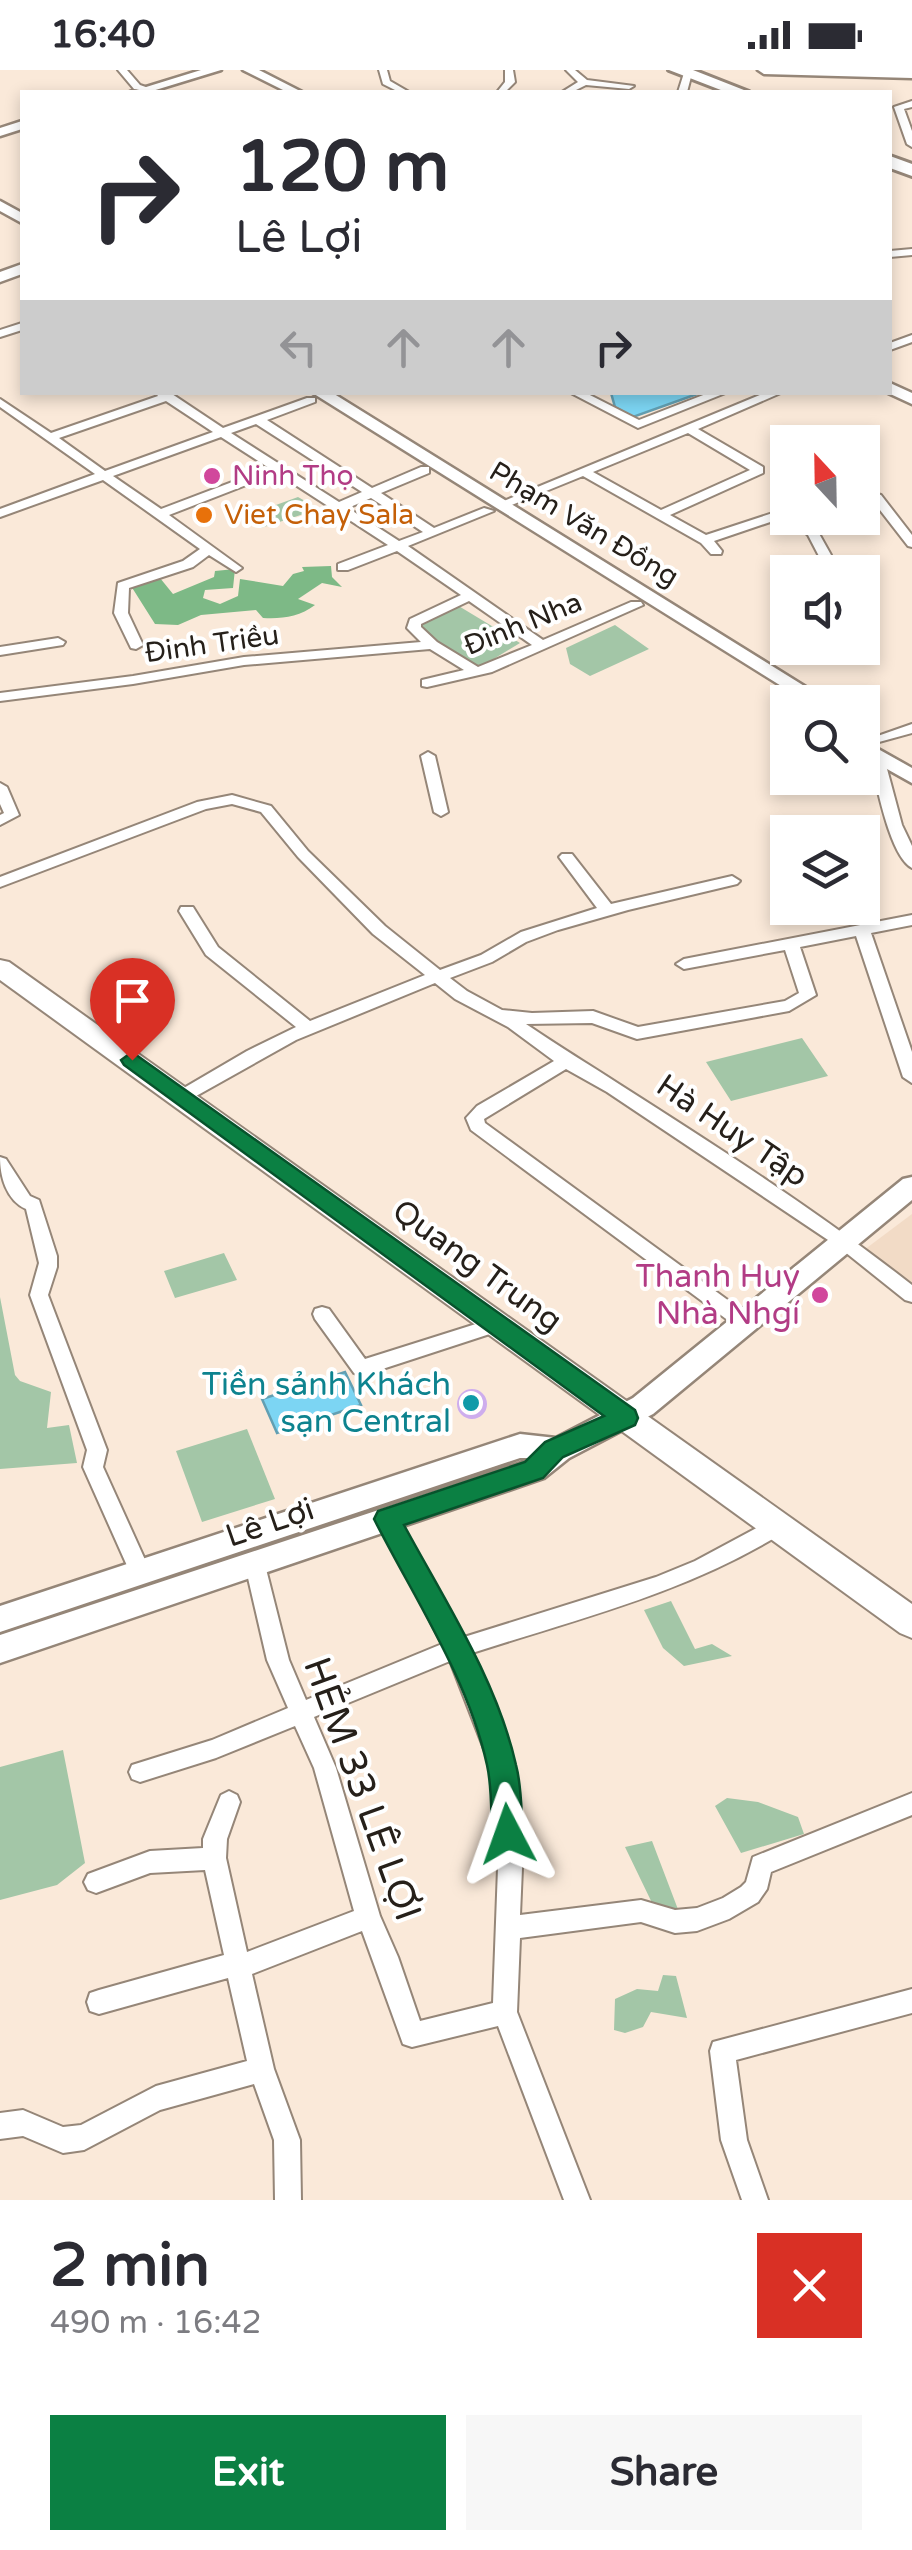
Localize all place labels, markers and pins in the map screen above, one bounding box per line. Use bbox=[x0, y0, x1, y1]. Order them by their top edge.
place label: Ninh Thọ bbox=[232, 459, 354, 493]
marker: Ninh Thọ bbox=[201, 465, 223, 487]
place label: Viet Chay Sala bbox=[224, 498, 414, 532]
marker: Viet Chay Sala bbox=[193, 504, 215, 526]
pin bbox=[90, 958, 175, 1061]
place label: Thanh Huy Nhà Nhgí bbox=[636, 1258, 800, 1333]
marker: Thanh Huy Nhà Nhgí bbox=[809, 1284, 831, 1306]
place label: Tiền sảnh Khách sạn Central bbox=[202, 1366, 451, 1441]
marker: Tiền sảnh Khách sạn Central bbox=[460, 1392, 482, 1414]

